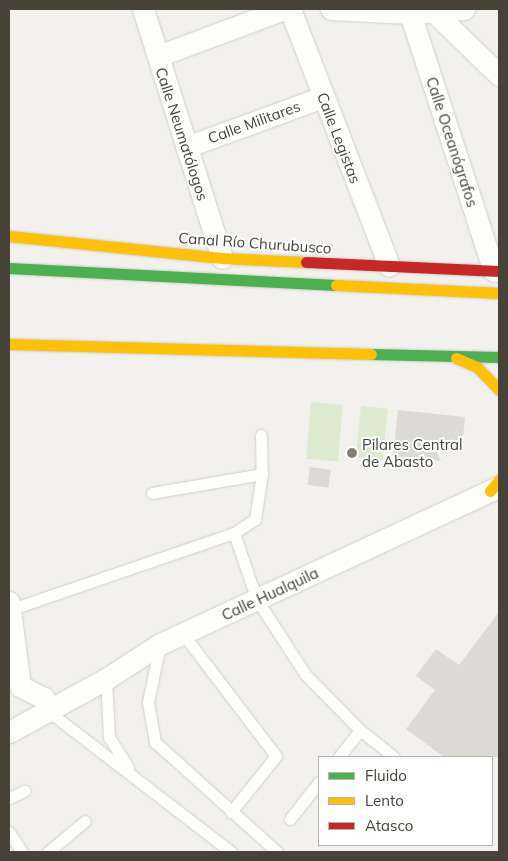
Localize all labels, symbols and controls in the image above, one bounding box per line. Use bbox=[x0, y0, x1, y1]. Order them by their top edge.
street label: Calle Neumatólogos bbox=[152, 65, 212, 203]
street label: Calle Oceanógrafos bbox=[422, 75, 482, 209]
street label: Calle Legistas bbox=[313, 90, 365, 186]
street label: Calle Militares bbox=[205, 97, 303, 147]
street label: Canal Río Churubusco bbox=[178, 229, 332, 257]
place label: Pilares Central de Abasto bbox=[362, 435, 463, 470]
marker: Pilares Central de Abasto bbox=[346, 447, 358, 459]
street label: Calle Hualquila bbox=[219, 564, 321, 624]
legend bbox=[318, 756, 493, 846]
text: Fluido bbox=[365, 766, 407, 785]
text: Lento bbox=[365, 791, 404, 810]
text: Atasco bbox=[365, 816, 413, 835]

